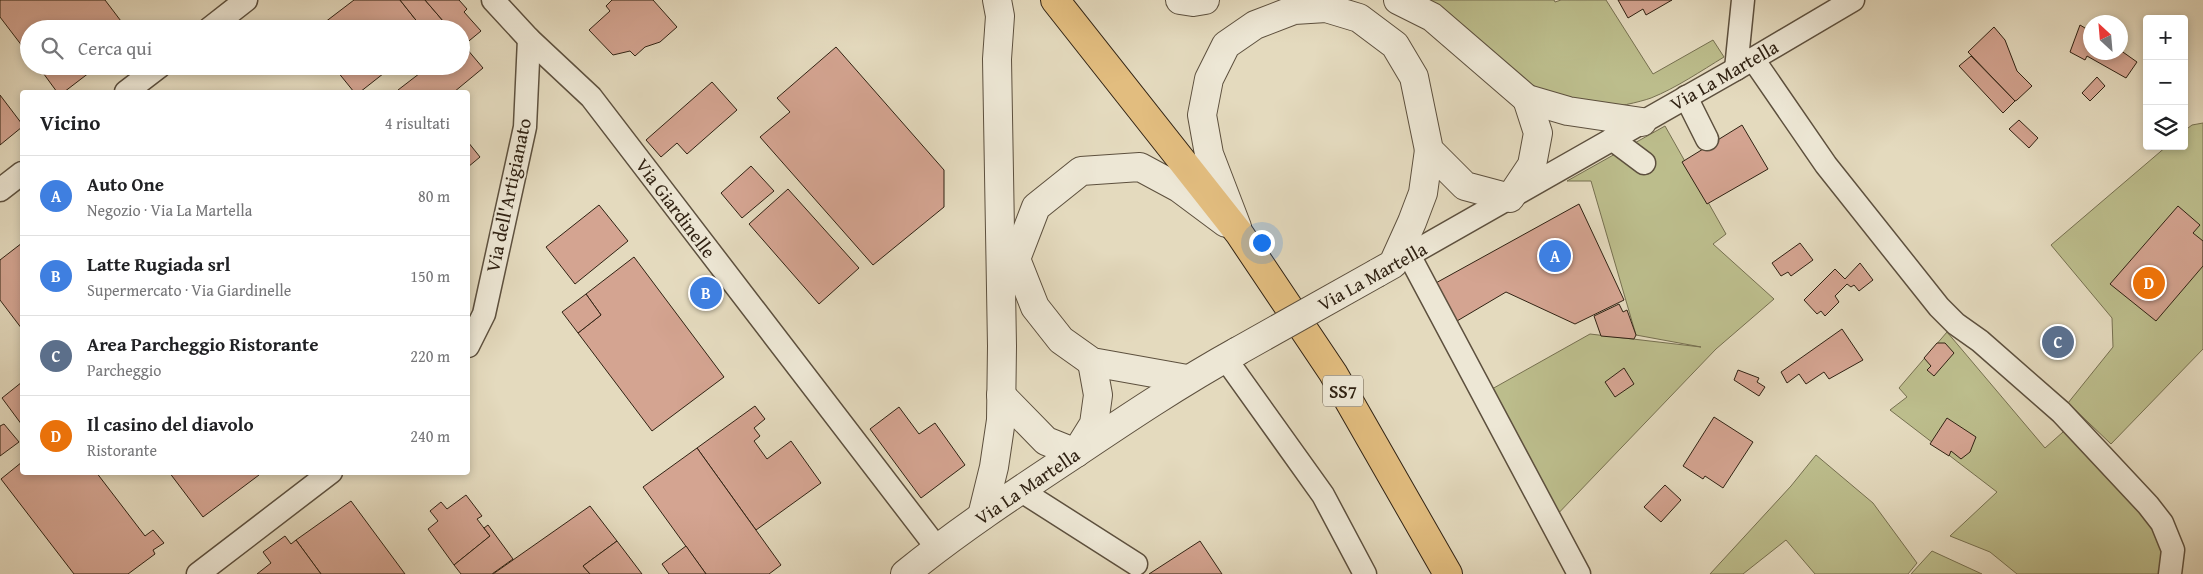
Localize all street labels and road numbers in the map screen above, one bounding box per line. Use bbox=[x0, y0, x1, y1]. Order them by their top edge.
street label: Via La Martella bbox=[1665, 33, 1783, 117]
street label: Via dell'Artigianato bbox=[478, 115, 538, 275]
street label: Via Giardinelle bbox=[629, 152, 723, 264]
street label: Via La Martella bbox=[1312, 234, 1432, 318]
road number: SS7 bbox=[1323, 376, 1363, 406]
street label: Via La Martella bbox=[969, 441, 1085, 531]

